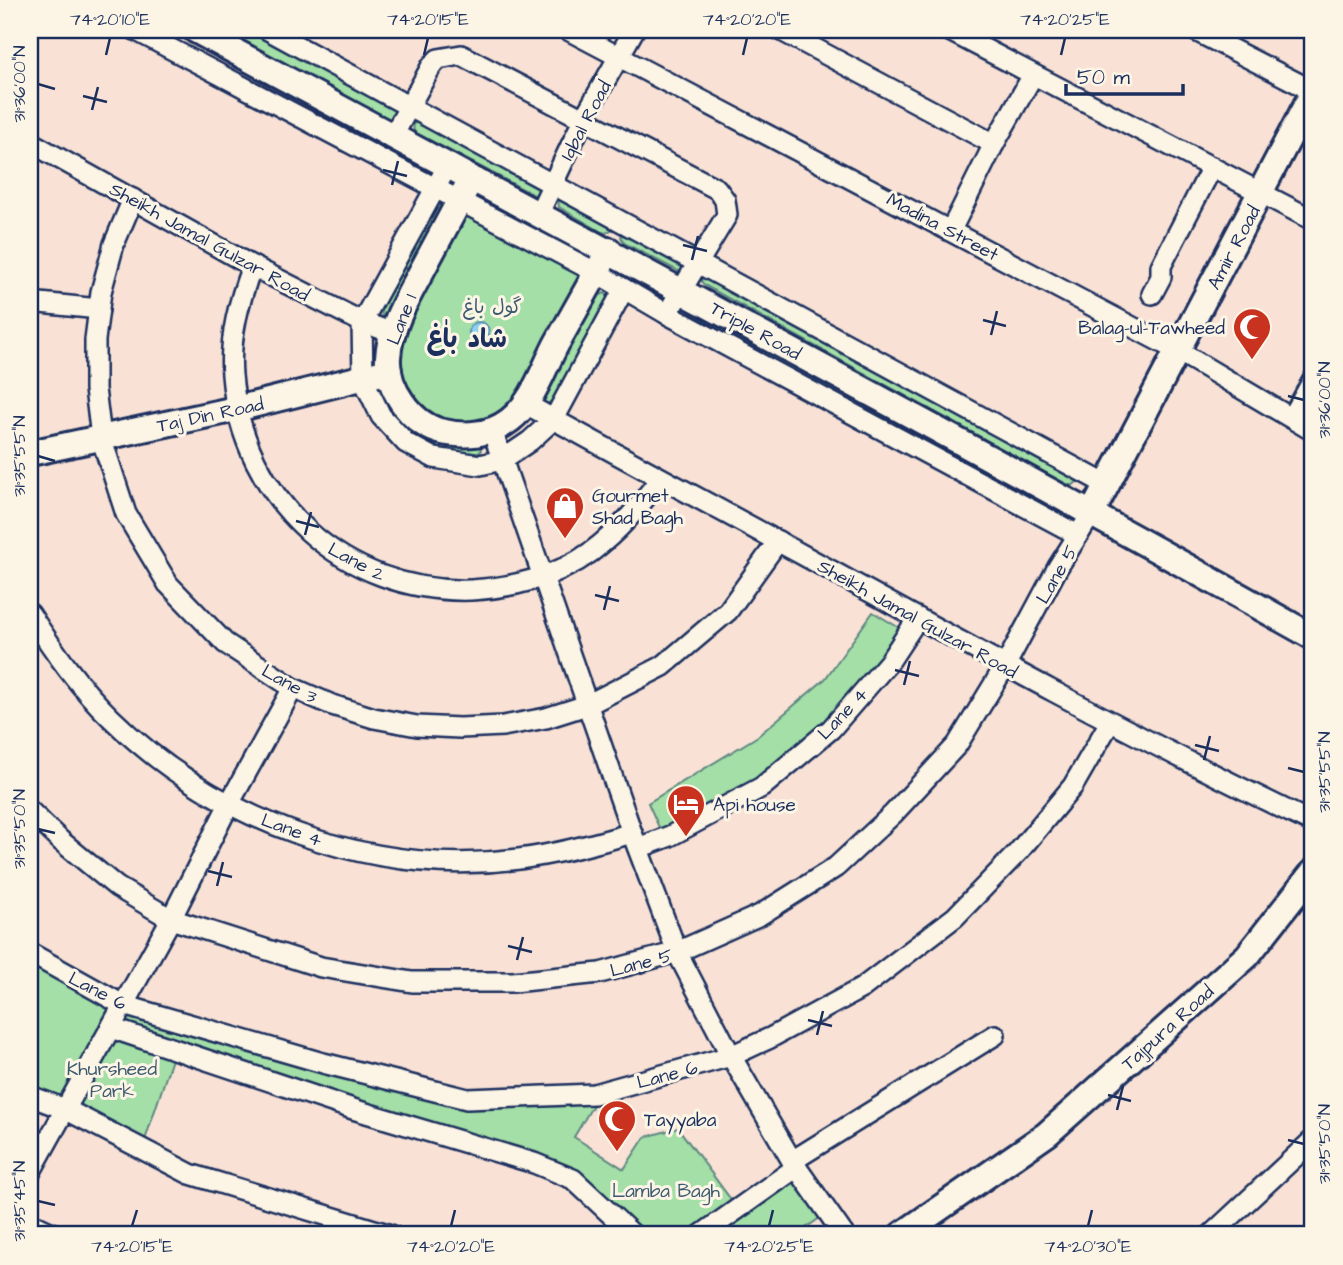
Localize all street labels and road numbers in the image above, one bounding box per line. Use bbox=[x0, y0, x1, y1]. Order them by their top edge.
street label: Iqbal Road bbox=[554, 76, 619, 166]
street label: Sheikh Jamal Gulzar Road bbox=[104, 176, 314, 309]
street label: Madina Street bbox=[881, 186, 1003, 268]
street label: Amir Road bbox=[1201, 201, 1268, 294]
street label: Lane 1 bbox=[380, 290, 425, 349]
street label: Triple Road bbox=[705, 295, 806, 368]
street label: Taj Din Road bbox=[154, 391, 266, 440]
street label: Lane 2 bbox=[323, 536, 390, 589]
street label: Lane 5 bbox=[1030, 540, 1085, 609]
street label: Sheikh Jamal Gulzar Road bbox=[812, 553, 1022, 686]
street label: Lane 3 bbox=[257, 658, 322, 711]
street label: Lane 4 bbox=[812, 682, 875, 746]
street label: Lane 4 bbox=[257, 807, 326, 854]
street label: Lane 5 bbox=[607, 942, 676, 985]
street label: Lane 6 bbox=[64, 965, 131, 1018]
street label: Tajpura Road bbox=[1116, 979, 1221, 1077]
street label: Lane 6 bbox=[634, 1054, 701, 1097]

